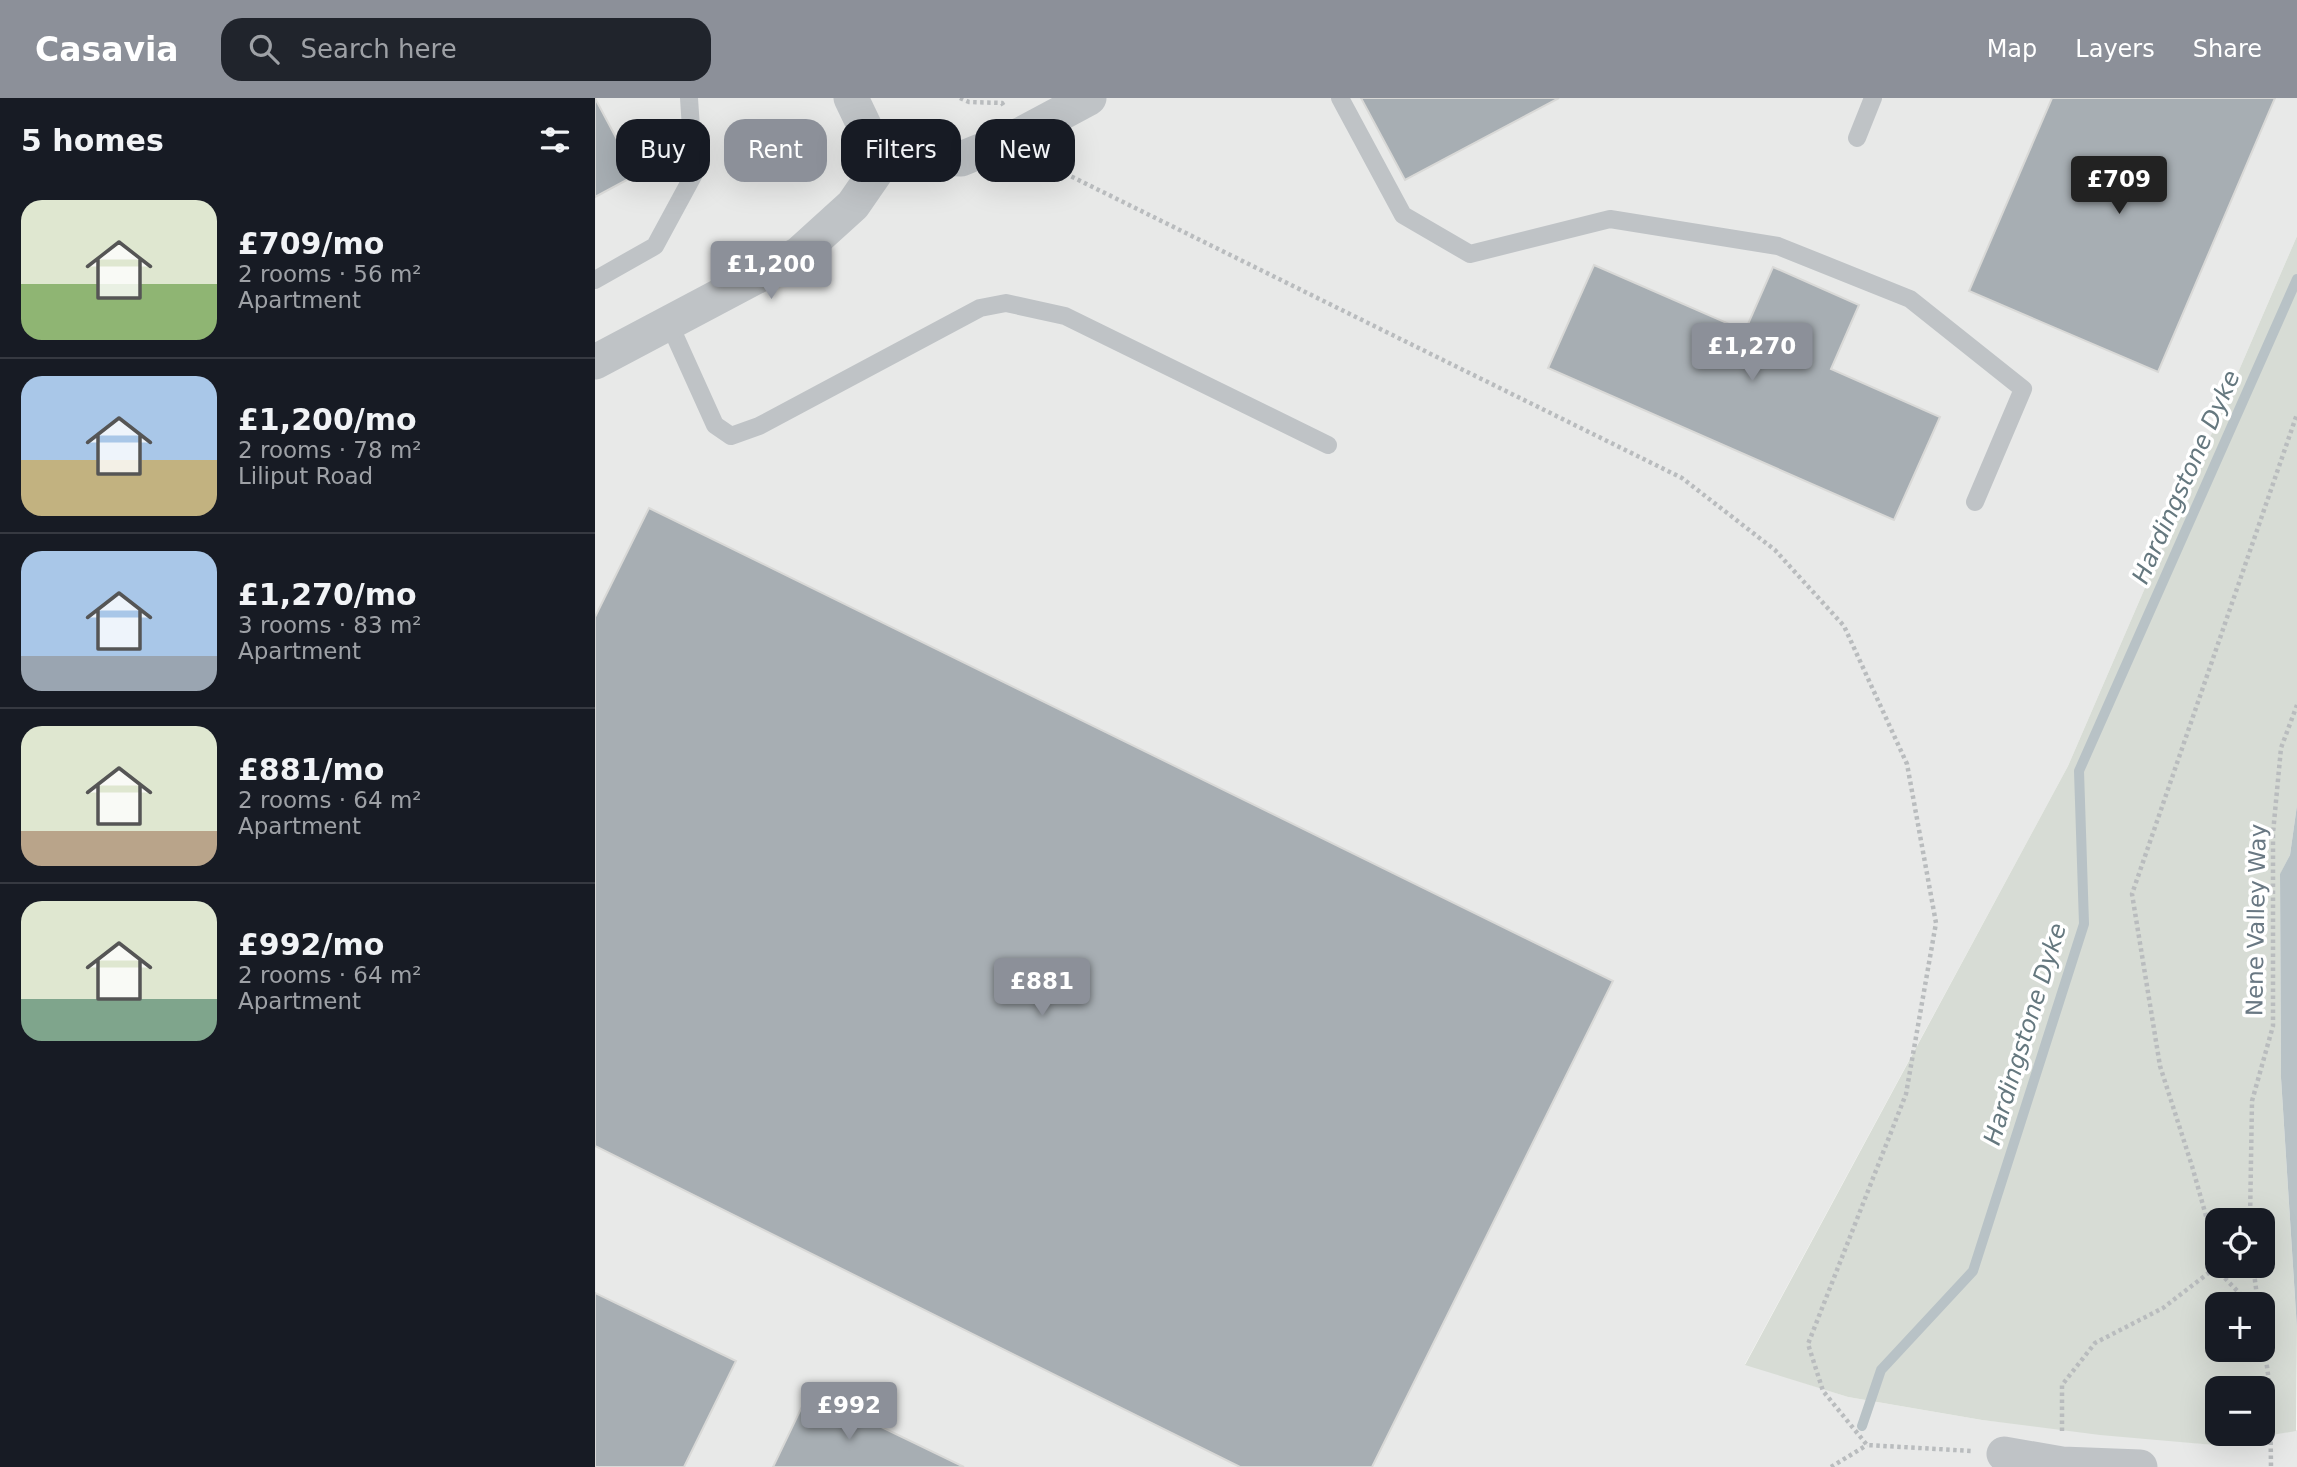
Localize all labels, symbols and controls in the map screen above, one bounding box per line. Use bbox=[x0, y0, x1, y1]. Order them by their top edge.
search box bbox=[221, 18, 711, 81]
text: Casavia bbox=[35, 30, 179, 69]
icon: search bbox=[245, 30, 283, 68]
text: Search here bbox=[301, 34, 457, 64]
text: Map bbox=[1987, 35, 2037, 63]
text: Layers bbox=[2075, 35, 2155, 63]
text: Share bbox=[2193, 35, 2262, 63]
chip: Buy bbox=[616, 119, 710, 182]
chip: Rent bbox=[724, 119, 827, 182]
chip: Filters bbox=[841, 119, 961, 182]
chip: New bbox=[975, 119, 1075, 182]
icon: filters bbox=[536, 121, 574, 159]
text: 5 homes bbox=[21, 123, 164, 158]
pin: £709 bbox=[2078, 156, 2160, 216]
text: £709 bbox=[2087, 166, 2151, 192]
text: £709/mo bbox=[238, 226, 384, 261]
icon: home bbox=[77, 228, 161, 312]
pin: £1,200 bbox=[714, 242, 828, 301]
text: £1,200 bbox=[727, 251, 815, 277]
text: 2 rooms · 56 m² bbox=[238, 261, 422, 287]
text: Apartment bbox=[238, 287, 361, 313]
pin: £1,270 bbox=[1695, 324, 1809, 383]
text: £1,270 bbox=[1708, 333, 1796, 359]
water label: Hardingstone Dyke bbox=[2126, 366, 2246, 588]
text: £1,200/mo bbox=[238, 402, 417, 437]
icon: home bbox=[77, 404, 161, 488]
text: 2 rooms · 78 m² bbox=[238, 437, 422, 463]
text: Liliput Road bbox=[238, 463, 373, 489]
text: £1,270/mo bbox=[238, 577, 417, 612]
icon: home bbox=[77, 579, 161, 663]
text: 3 rooms · 83 m² bbox=[238, 612, 422, 638]
text: Apartment bbox=[238, 638, 361, 664]
text: £881/mo bbox=[238, 752, 384, 787]
icon: home bbox=[77, 754, 161, 838]
text: 2 rooms · 64 m² bbox=[238, 787, 422, 813]
text: Apartment bbox=[238, 813, 361, 839]
street label: Nene Valley Way bbox=[2241, 824, 2271, 1016]
water label: Hardingstone Dyke bbox=[1978, 920, 2072, 1148]
text: £992/mo bbox=[238, 927, 384, 962]
icon: home bbox=[77, 929, 161, 1013]
pin: £881 bbox=[1001, 958, 1083, 1018]
text: 2 rooms · 64 m² bbox=[238, 962, 422, 988]
text: £881 bbox=[1010, 968, 1074, 994]
text: Apartment bbox=[238, 988, 361, 1014]
map controls bbox=[2205, 1208, 2275, 1446]
button: locate bbox=[2205, 1208, 2275, 1278]
button: + bbox=[2205, 1292, 2275, 1362]
button: − bbox=[2205, 1376, 2275, 1446]
pin: £992 bbox=[808, 1382, 890, 1442]
text: £992 bbox=[817, 1392, 881, 1418]

